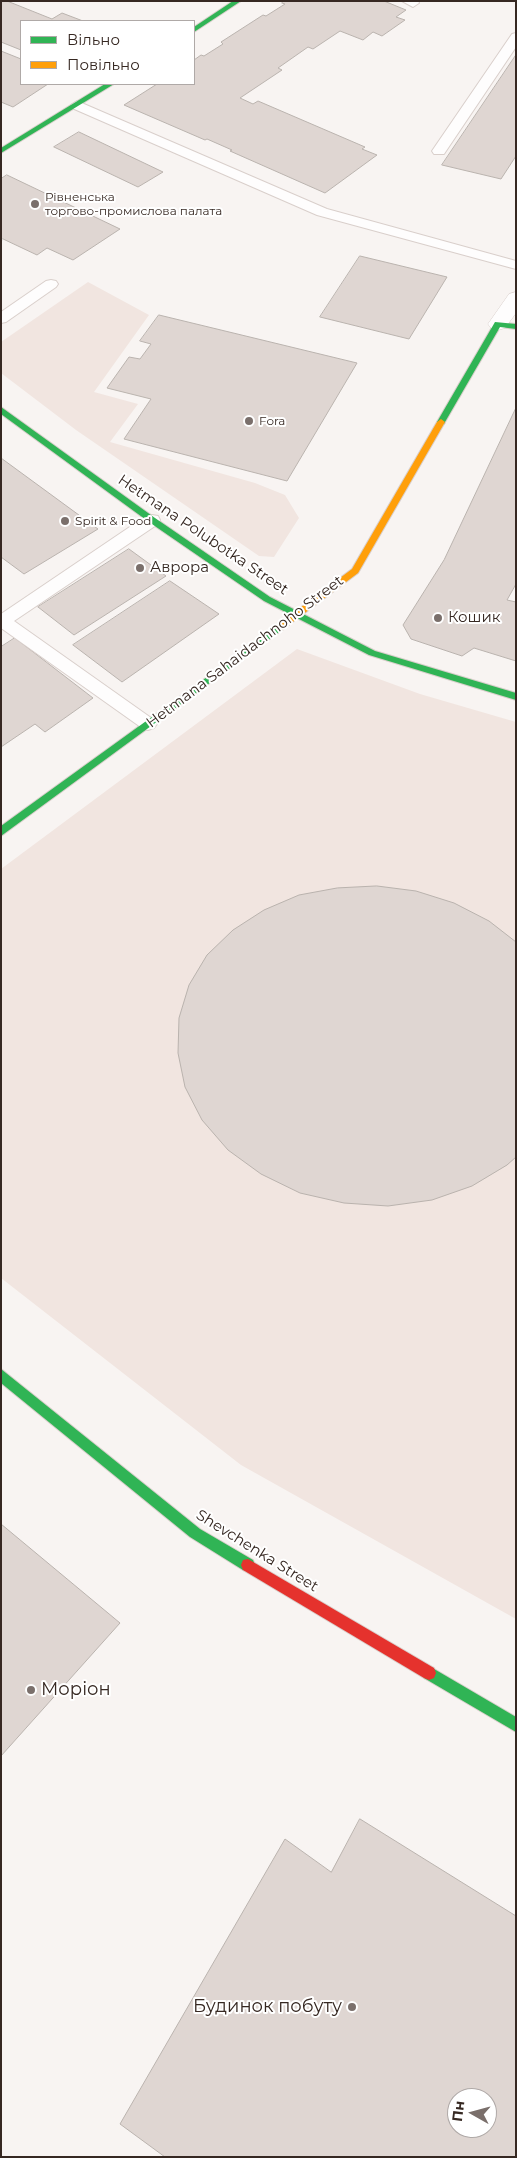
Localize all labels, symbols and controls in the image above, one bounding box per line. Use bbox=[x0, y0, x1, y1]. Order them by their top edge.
legend bbox=[20, 20, 195, 85]
text: Вільно bbox=[67, 30, 120, 49]
text: Повільно bbox=[67, 55, 140, 74]
place label: Рівненська торгово-промислова палата bbox=[45, 190, 222, 218]
marker: Рівненська торгово-промислова палата bbox=[29, 198, 41, 210]
place label: Fora bbox=[259, 414, 285, 428]
marker: Fora bbox=[243, 415, 255, 427]
street label: Hetmana Polubotka Street bbox=[114, 471, 292, 599]
place label: Spirit & Food bbox=[75, 514, 151, 528]
marker: Spirit & Food bbox=[59, 515, 71, 527]
place label: Аврора bbox=[150, 559, 209, 577]
marker: Аврора bbox=[134, 562, 146, 574]
street label: Hetmana Sahaidachnoho Street bbox=[143, 572, 347, 732]
place label: Кошик bbox=[448, 609, 501, 627]
marker: Кошик bbox=[432, 612, 444, 624]
street label: Shevchenka Street bbox=[193, 1506, 321, 1596]
place label: Моріон bbox=[41, 1679, 111, 1701]
marker: Моріон bbox=[25, 1684, 37, 1696]
place label: Будинок побуту bbox=[193, 1996, 342, 2018]
marker: Будинок побуту bbox=[346, 2001, 358, 2013]
north arrow bbox=[447, 2088, 497, 2138]
text: Пн bbox=[448, 2100, 468, 2123]

